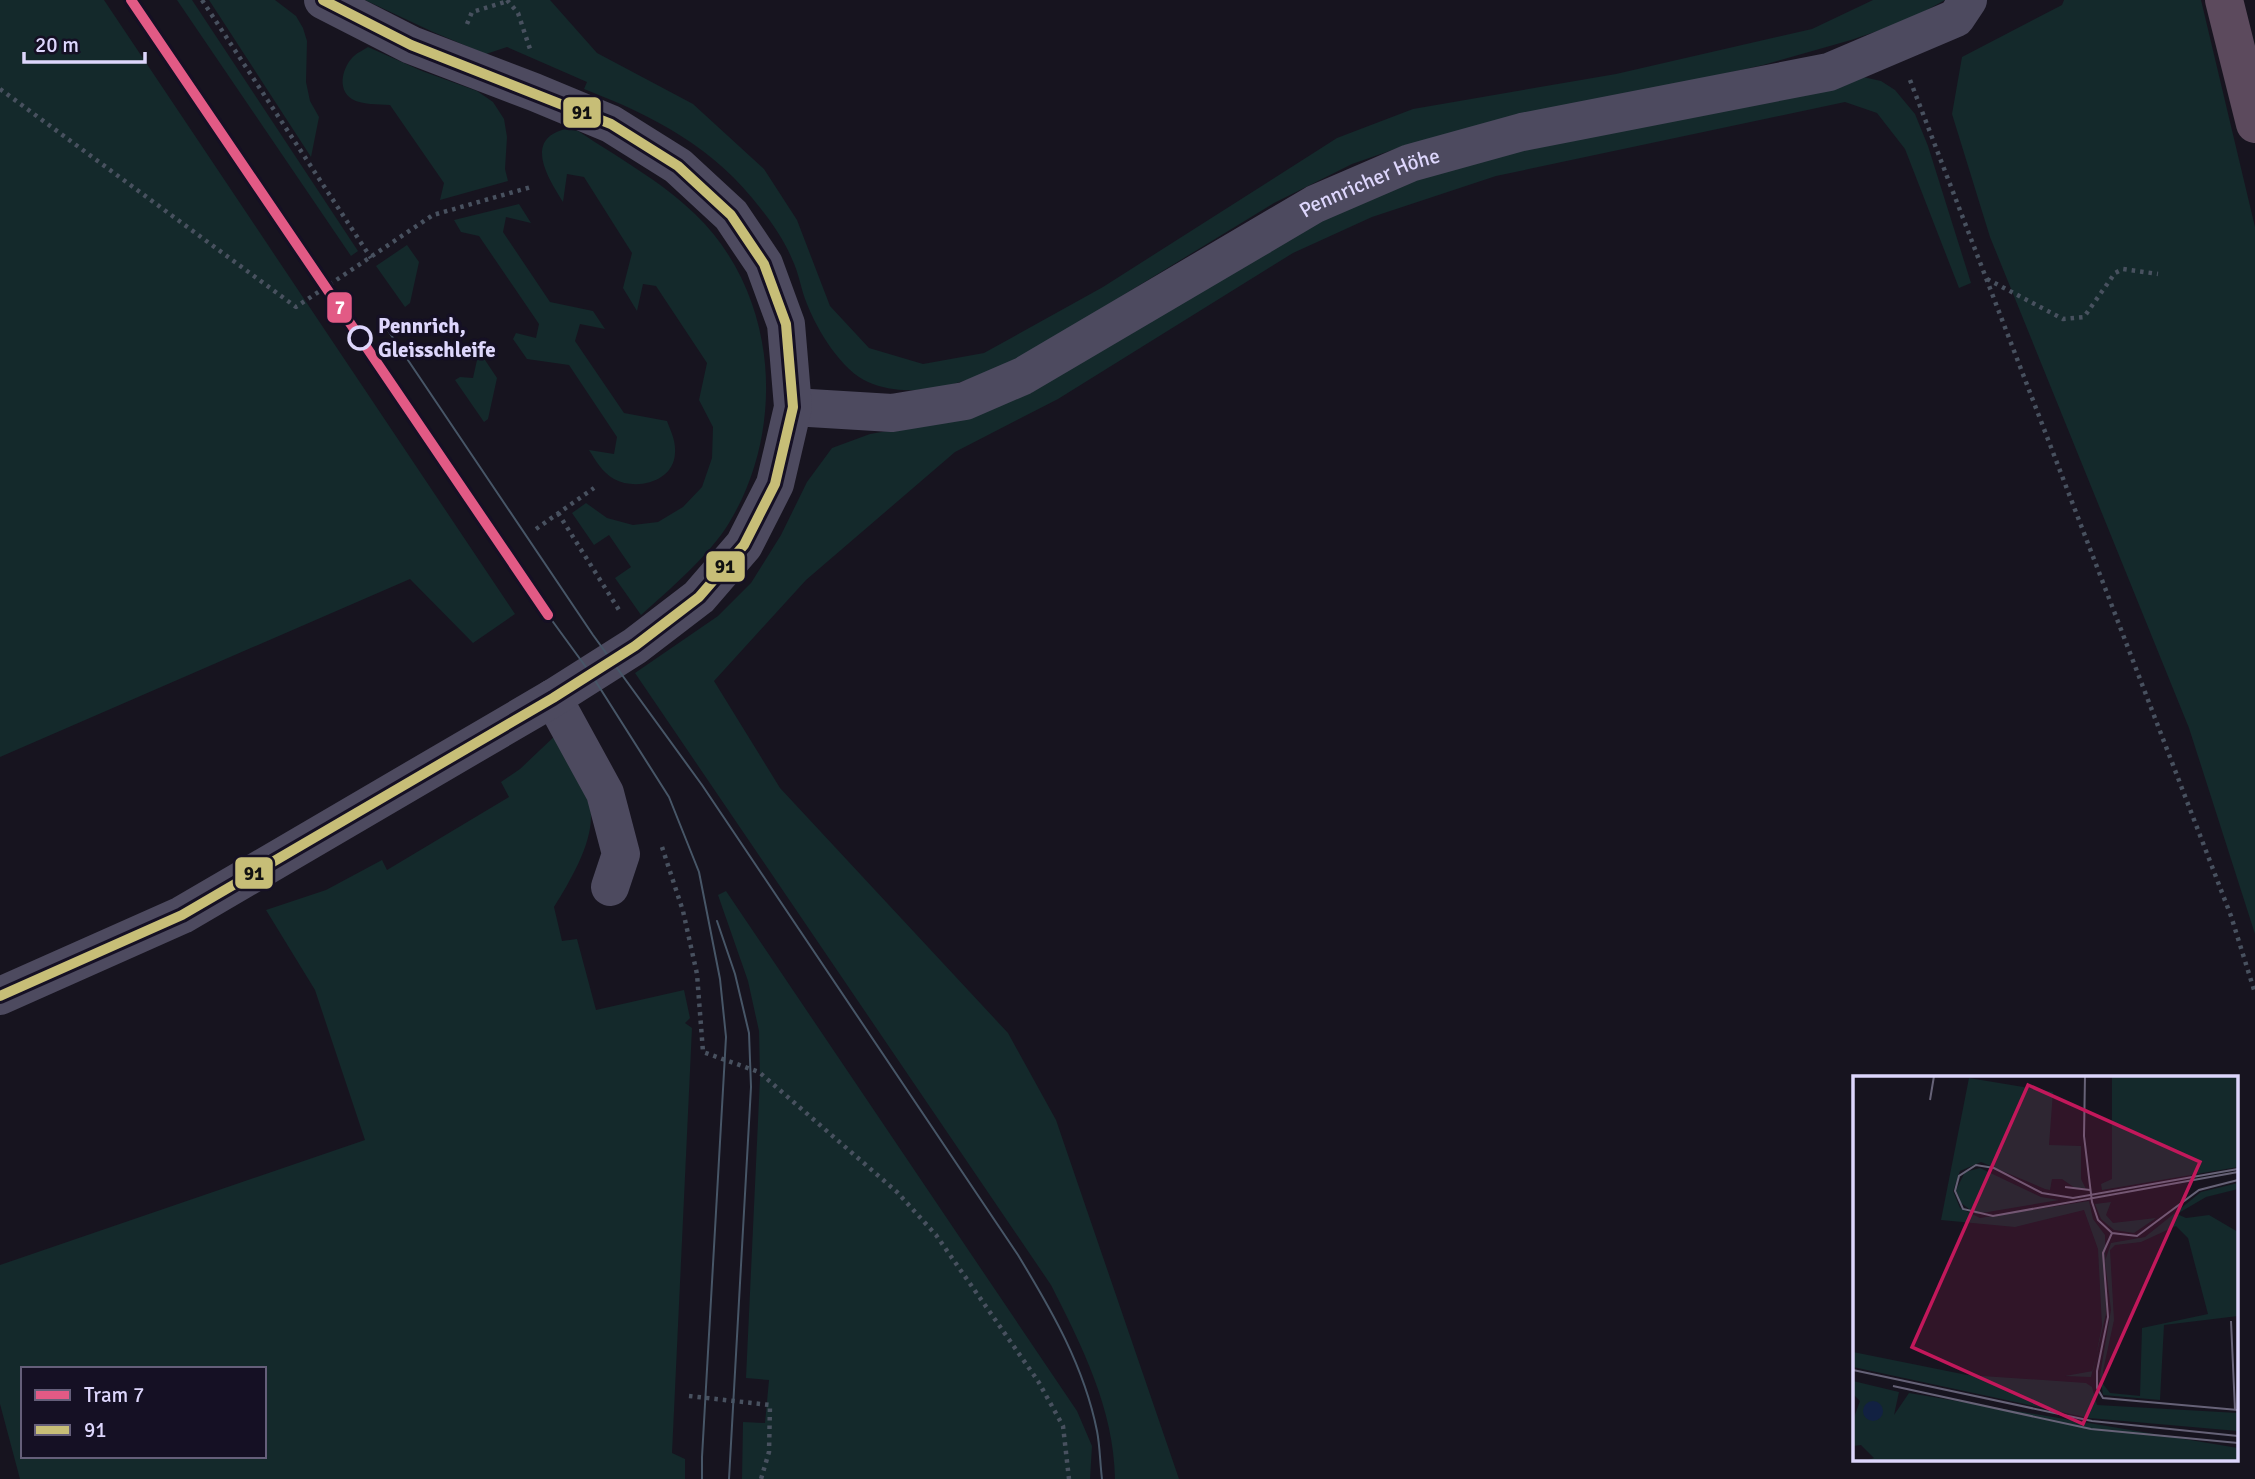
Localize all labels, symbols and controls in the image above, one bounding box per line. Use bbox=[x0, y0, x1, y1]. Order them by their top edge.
scale bar bbox=[24, 21, 145, 65]
text: 20 m bbox=[35, 32, 79, 58]
line badge: 91 bbox=[562, 96, 602, 129]
text: 91 bbox=[572, 101, 592, 125]
street label: Pennricher Höhe bbox=[1294, 142, 1443, 223]
line badge: 7 bbox=[326, 291, 353, 324]
text: 7 bbox=[335, 296, 345, 320]
place label: Pennrich, Gleisschleife bbox=[378, 313, 496, 363]
marker: Pennrich, Gleisschleife bbox=[348, 326, 372, 350]
line badge: 91 bbox=[705, 550, 746, 583]
text: 91 bbox=[715, 555, 735, 579]
line badge: 91 bbox=[234, 856, 274, 890]
text: 91 bbox=[244, 862, 264, 886]
inset map bbox=[1853, 1076, 2238, 1462]
legend bbox=[21, 1367, 266, 1458]
text: Tram 7 bbox=[84, 1382, 144, 1408]
text: 91 bbox=[84, 1417, 107, 1443]

